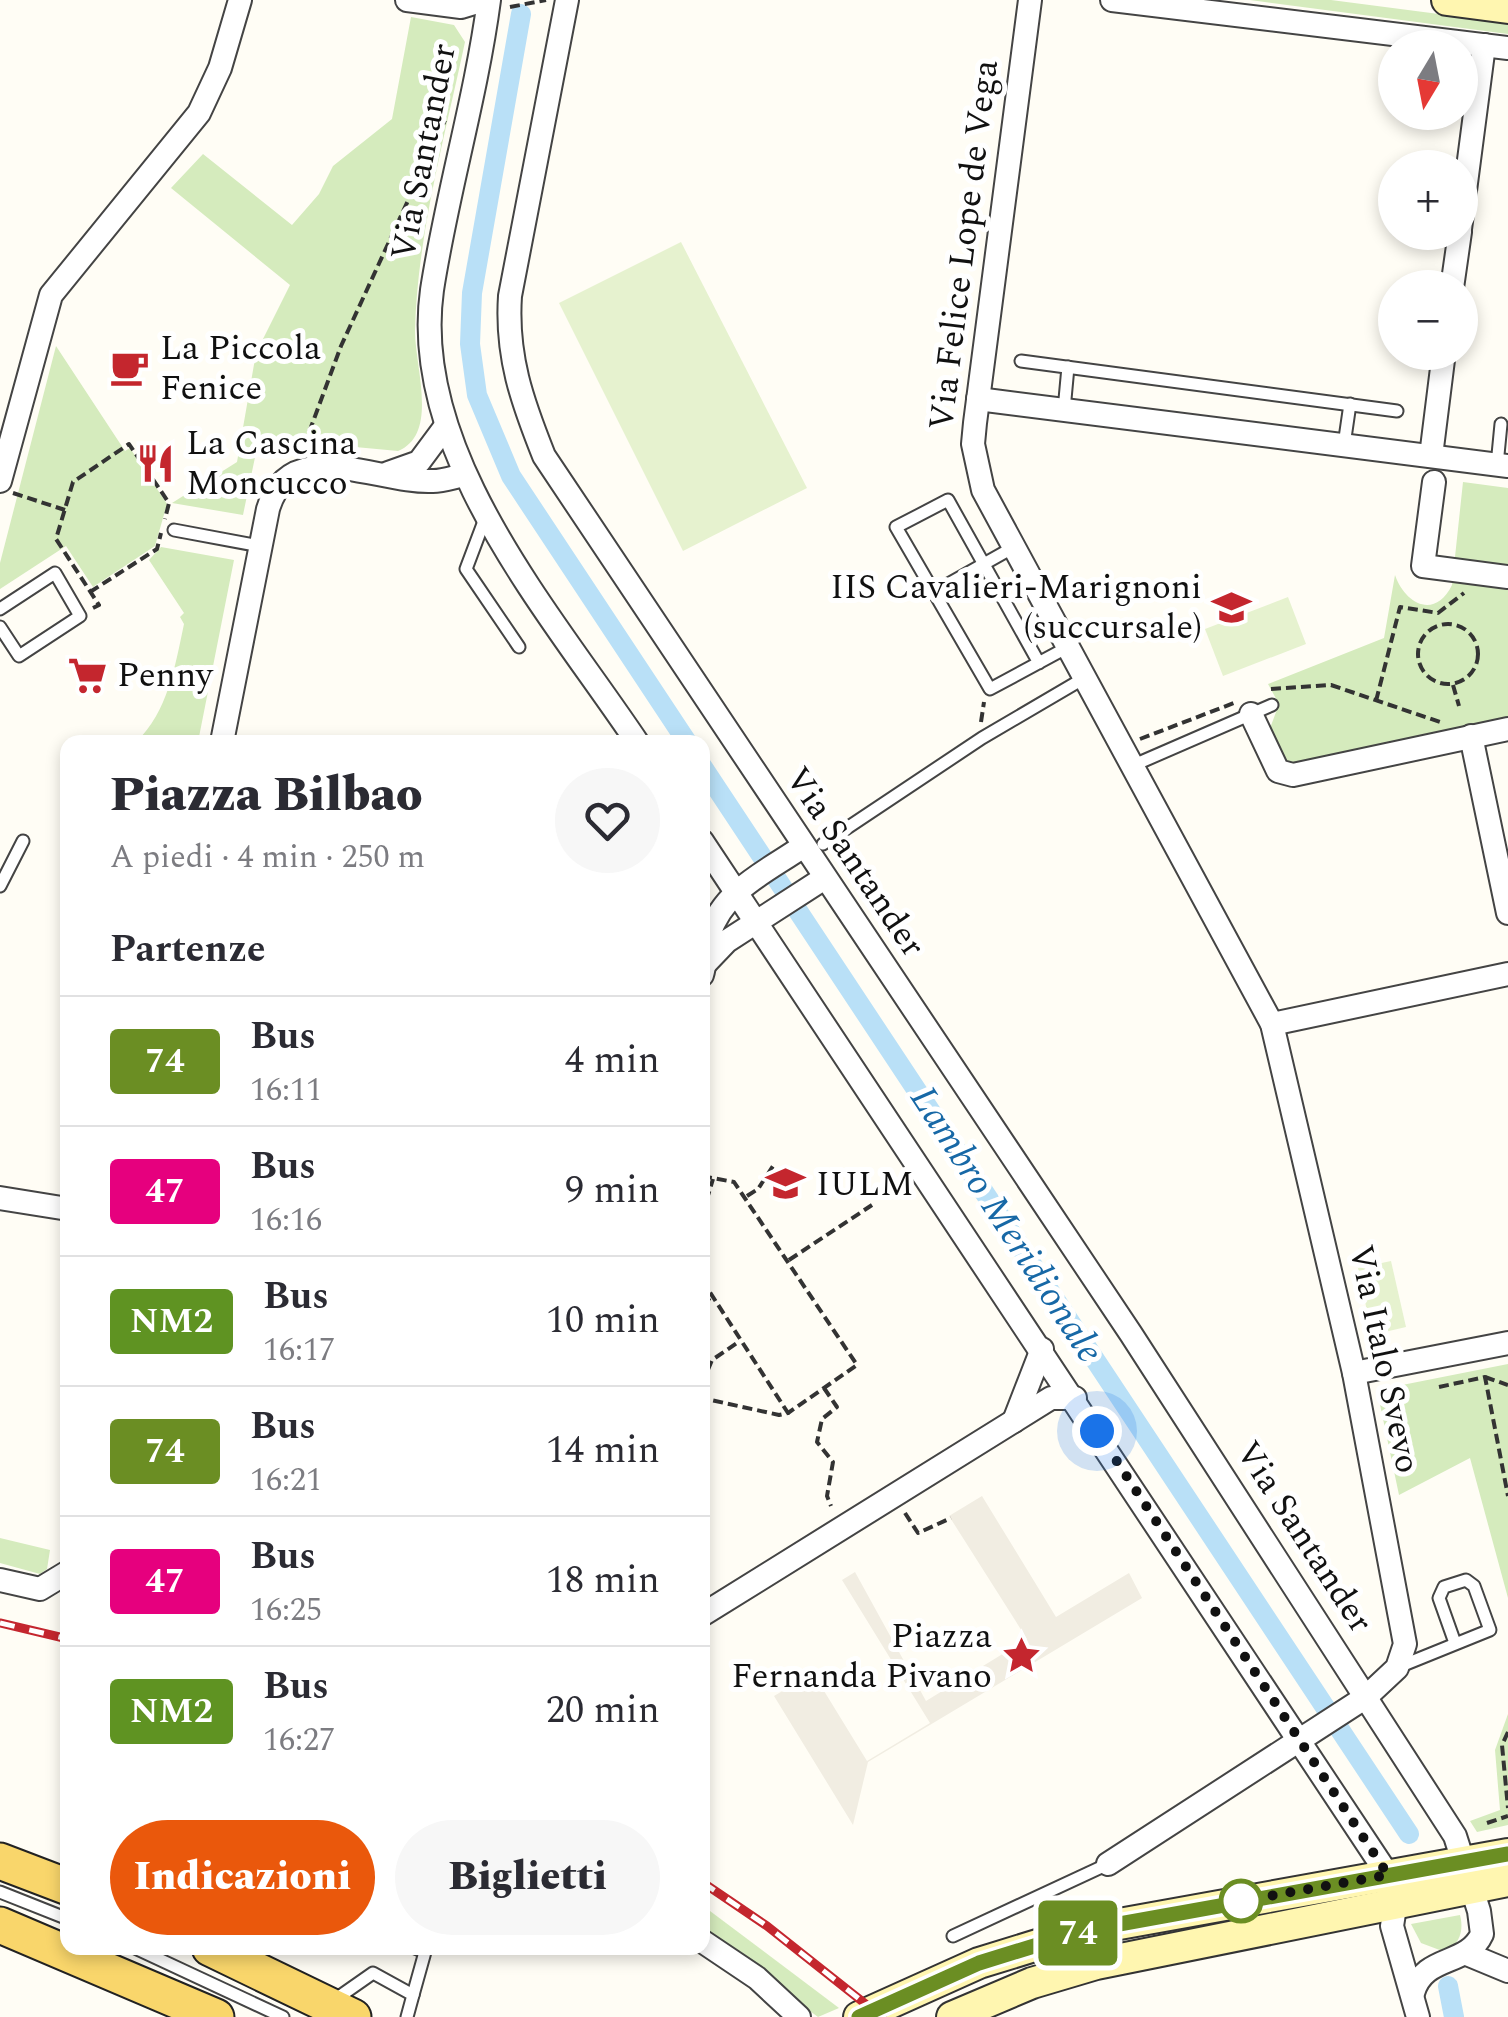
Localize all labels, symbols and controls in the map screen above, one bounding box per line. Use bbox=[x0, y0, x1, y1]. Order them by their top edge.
north arrow bbox=[1378, 30, 1478, 130]
map controls bbox=[1378, 30, 1478, 370]
street label: Via Santander bbox=[377, 39, 471, 265]
street label: Via Felice Lope de Vega bbox=[915, 57, 1013, 433]
button: + bbox=[1378, 150, 1478, 250]
button: − bbox=[1378, 270, 1478, 370]
place label: La Piccola Fenice bbox=[160, 322, 321, 415]
cafe icon: La Piccola Fenice bbox=[109, 347, 151, 389]
place label: La Cascina Moncucco bbox=[186, 417, 357, 510]
restaurant icon: La Cascina Moncucco bbox=[135, 442, 177, 484]
place label: IIS Cavalieri-Marignoni (succursale) bbox=[830, 561, 1202, 654]
school or university icon: IIS Cavalieri-Marignoni (succursale) bbox=[1211, 586, 1253, 628]
place label: Penny bbox=[117, 649, 214, 702]
supermarket icon: Penny bbox=[66, 654, 108, 696]
street label: Via Santander bbox=[772, 756, 938, 968]
text: Piazza Bilbao bbox=[110, 759, 422, 832]
button: heart bbox=[555, 768, 660, 873]
text: A piedi · 4 min · 250 m bbox=[110, 833, 425, 882]
text: Partenze bbox=[110, 921, 266, 979]
text: Bus bbox=[250, 1008, 316, 1066]
text: 4 min bbox=[565, 1032, 660, 1090]
text: 74 bbox=[145, 1035, 185, 1088]
text: 16:11 bbox=[250, 1066, 322, 1115]
water label: Lambro Meridionale bbox=[894, 1075, 1118, 1375]
text: Bus bbox=[250, 1138, 316, 1196]
place label: IULM bbox=[816, 1158, 914, 1211]
text: 9 min bbox=[565, 1162, 660, 1220]
school or university icon: IULM bbox=[765, 1163, 807, 1205]
text: 47 bbox=[145, 1165, 185, 1218]
text: 16:16 bbox=[250, 1196, 322, 1245]
street label: Via Italo Svevo bbox=[1334, 1240, 1434, 1478]
text: Bus bbox=[263, 1268, 329, 1326]
text: 10 min bbox=[546, 1292, 660, 1350]
text: NM2 bbox=[130, 1295, 213, 1348]
text: 16:17 bbox=[263, 1326, 335, 1375]
text: Bus bbox=[250, 1398, 316, 1456]
your location bbox=[1072, 1406, 1122, 1456]
text: 14 min bbox=[546, 1422, 660, 1480]
text: 74 bbox=[145, 1425, 185, 1478]
street label: Via Santander bbox=[1222, 1430, 1386, 1644]
text: 16:21 bbox=[250, 1456, 322, 1505]
text: Bus bbox=[250, 1528, 316, 1586]
text: 18 min bbox=[546, 1552, 660, 1610]
text: 47 bbox=[145, 1555, 185, 1608]
text: 16:25 bbox=[250, 1586, 322, 1635]
place label: Piazza Fernanda Pivano bbox=[731, 1610, 992, 1703]
place icon: Piazza Fernanda Pivano bbox=[1001, 1635, 1043, 1677]
text: Bus bbox=[263, 1658, 329, 1716]
text: 20 min bbox=[546, 1682, 660, 1740]
text: NM2 bbox=[130, 1685, 213, 1738]
text: 16:27 bbox=[263, 1716, 335, 1765]
button: Indicazioni bbox=[110, 1820, 375, 1935]
button: Biglietti bbox=[395, 1820, 660, 1935]
unlabelled marker bbox=[1220, 1880, 1262, 1922]
line badge: 74 bbox=[1033, 1900, 1123, 1966]
text: 74 bbox=[1058, 1907, 1098, 1960]

